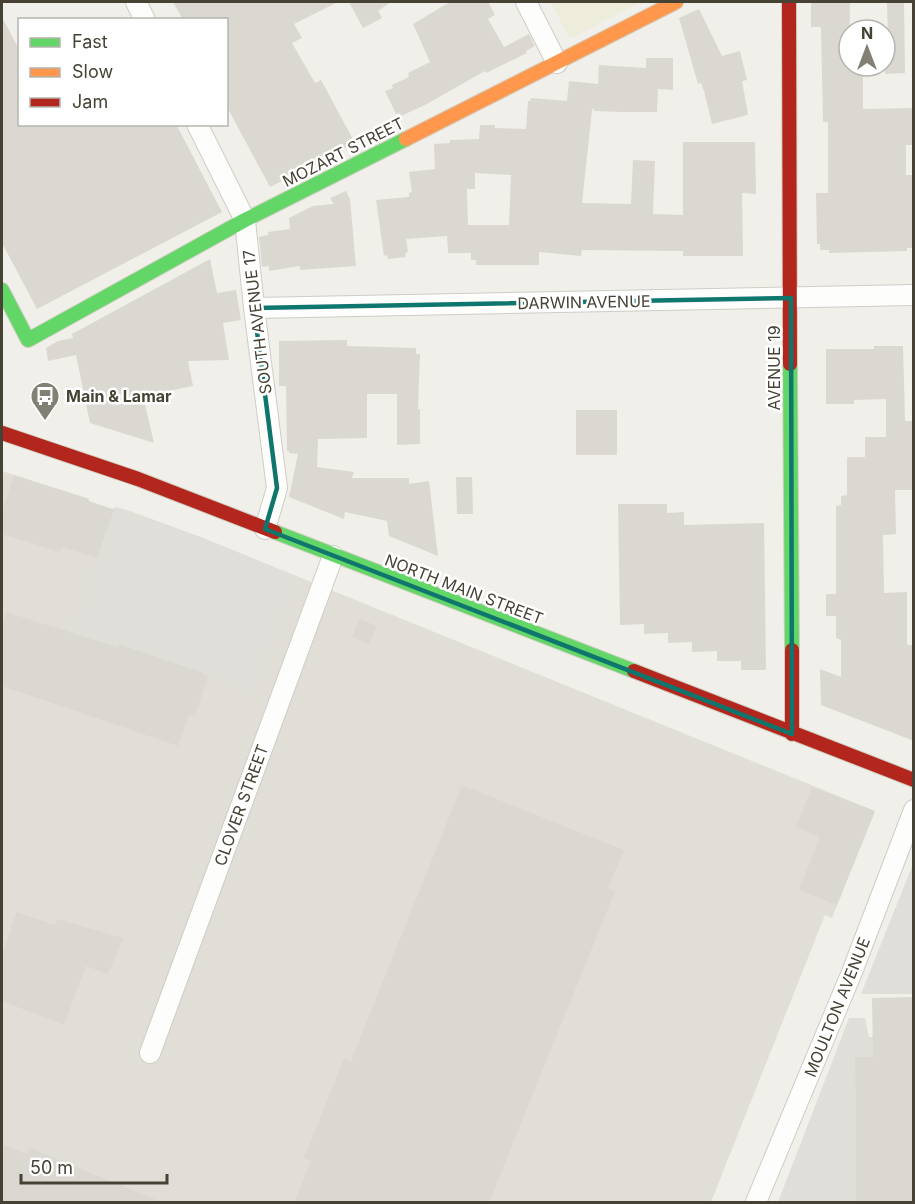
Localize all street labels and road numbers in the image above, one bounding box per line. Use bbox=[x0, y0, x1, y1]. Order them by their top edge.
street label: MOZART STREET bbox=[279, 113, 407, 191]
street label: SOUTH AVENUE 17 bbox=[238, 249, 276, 395]
street label: DARWIN AVENUE bbox=[517, 291, 651, 313]
street label: AVENUE 19 bbox=[764, 325, 784, 411]
street label: NORTH MAIN STREET bbox=[382, 550, 546, 628]
street label: CLOVER STREET bbox=[210, 741, 272, 869]
street label: MOULTON AVENUE bbox=[800, 934, 874, 1080]

